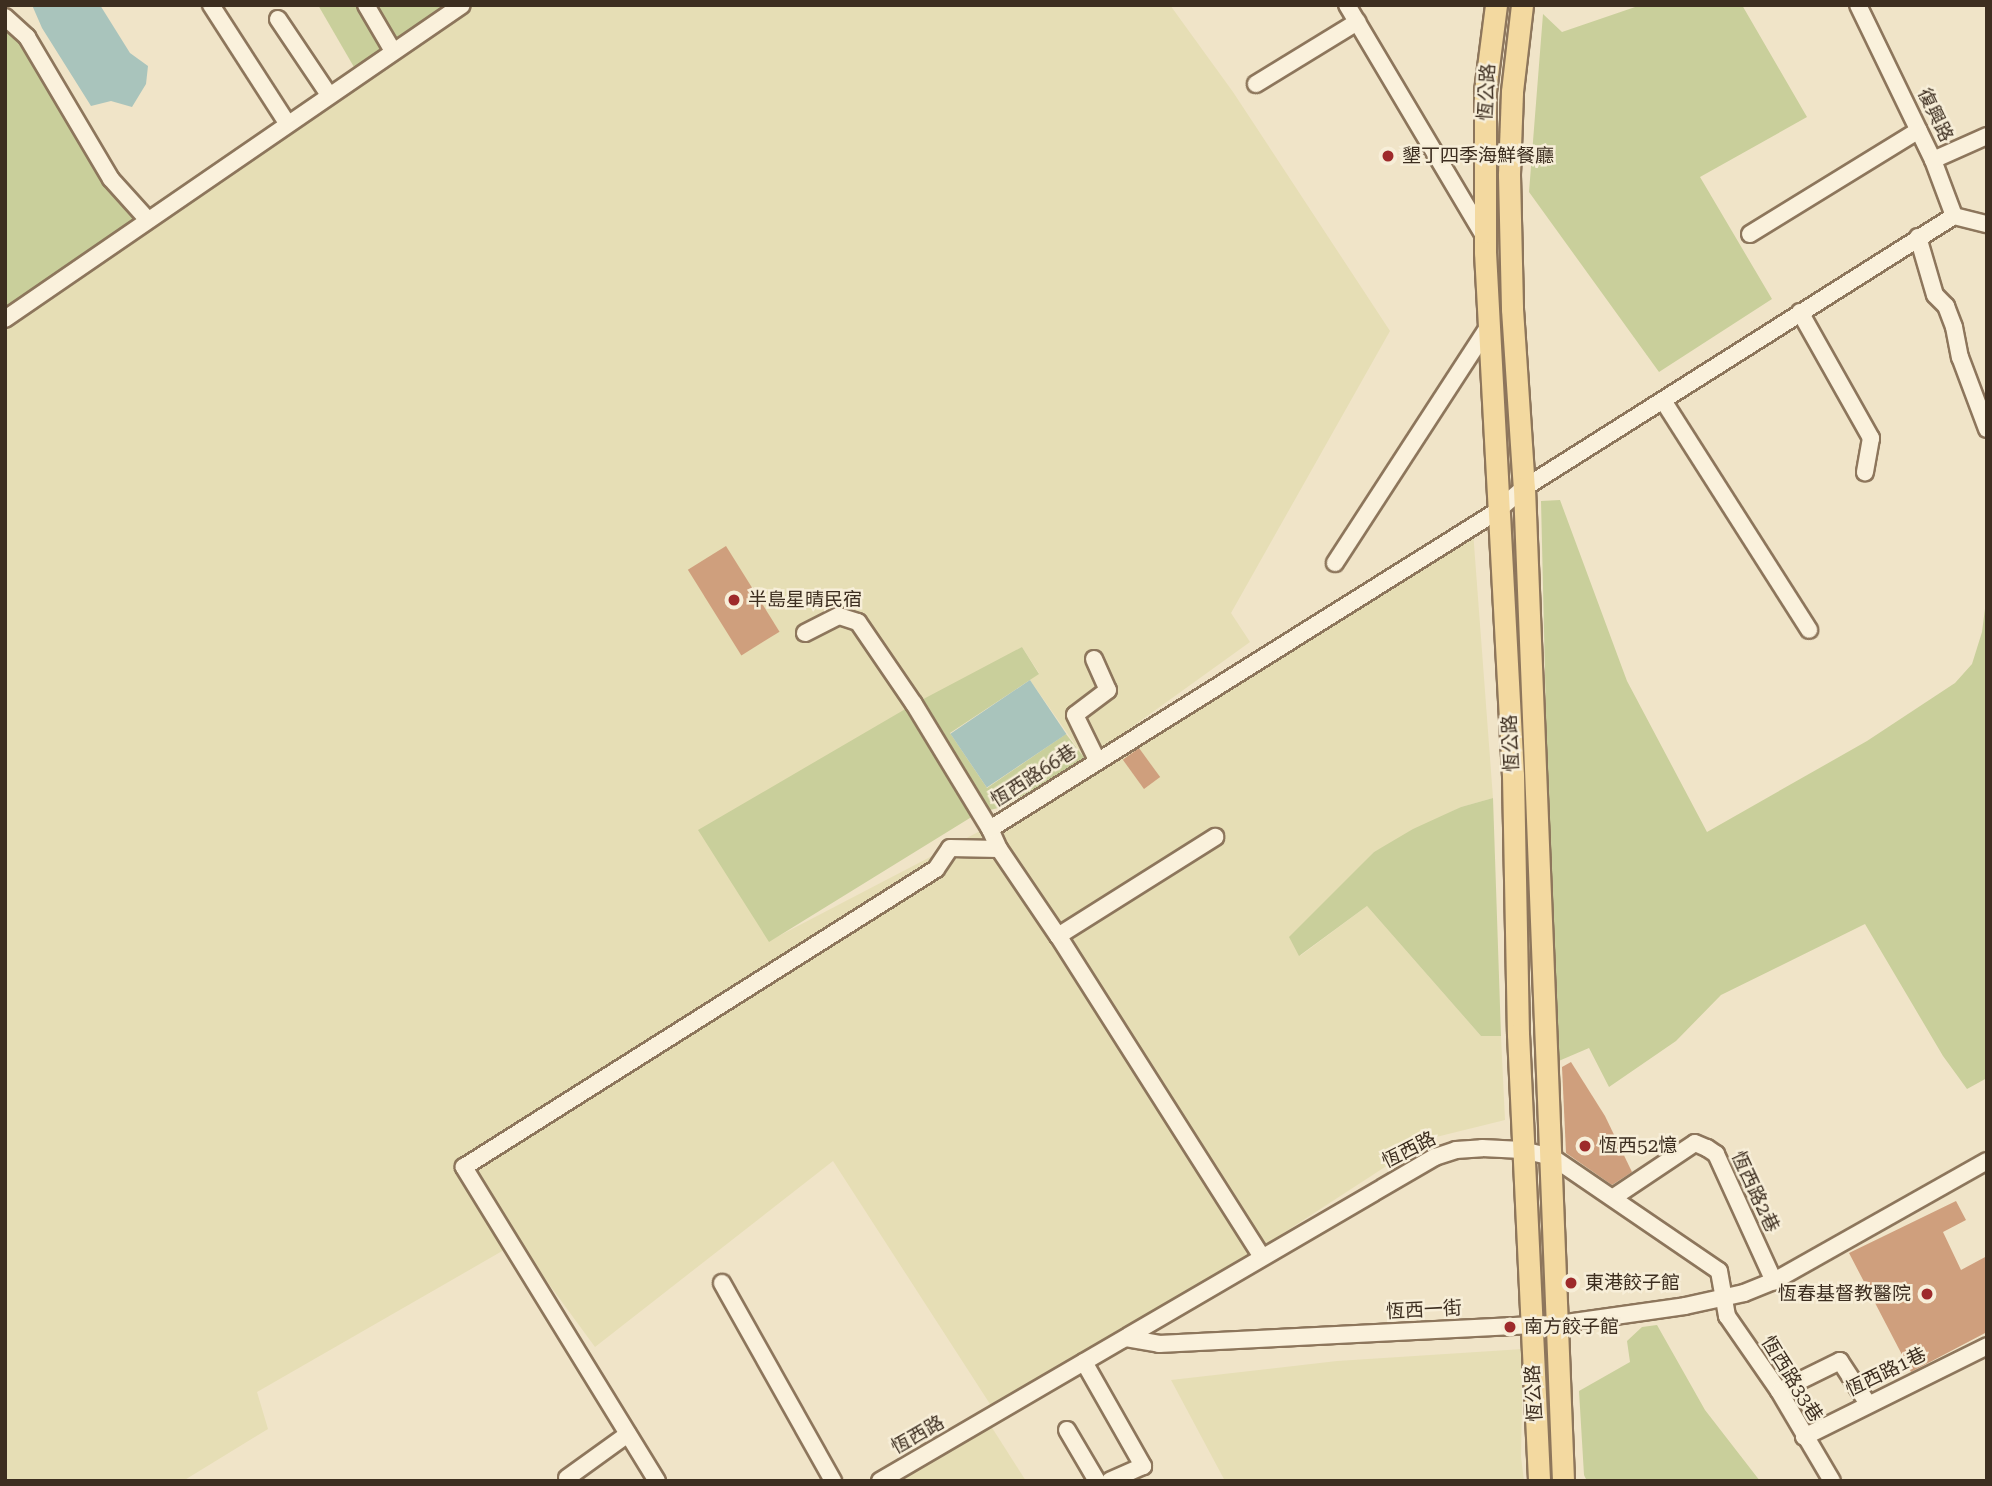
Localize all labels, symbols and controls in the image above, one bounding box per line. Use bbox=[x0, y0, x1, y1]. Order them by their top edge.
street label: 恆公路 bbox=[1474, 63, 1500, 121]
street label: 復興路 bbox=[1912, 84, 1958, 146]
place label: 墾丁四季海鮮餐廳 bbox=[1402, 145, 1554, 167]
marker: 墾丁四季海鮮餐廳 bbox=[1380, 148, 1396, 164]
place label: 半島星晴民宿 bbox=[748, 589, 862, 611]
marker: 半島星晴民宿 bbox=[726, 592, 742, 608]
street label: 恆公路 bbox=[1498, 714, 1524, 772]
street label: 恆西路66巷 bbox=[987, 740, 1081, 812]
street label: 恆西路 bbox=[1378, 1127, 1440, 1173]
place label: 恆西52憶 bbox=[1599, 1135, 1677, 1157]
marker: 恆西52憶 bbox=[1577, 1138, 1593, 1154]
street label: 恆西路2巷 bbox=[1726, 1148, 1784, 1236]
place label: 東港餃子館 bbox=[1585, 1272, 1680, 1294]
marker: 東港餃子館 bbox=[1563, 1275, 1579, 1291]
place label: 恆春基督教醫院 bbox=[1778, 1283, 1911, 1305]
marker: 恆春基督教醫院 bbox=[1917, 1284, 1937, 1304]
street label: 恆西一街 bbox=[1385, 1297, 1463, 1323]
place label: 南方餃子館 bbox=[1524, 1316, 1619, 1338]
marker: 南方餃子館 bbox=[1502, 1319, 1518, 1335]
street label: 恆西路33巷 bbox=[1757, 1332, 1827, 1426]
street label: 恆西路1巷 bbox=[1842, 1343, 1930, 1401]
street label: 恆公路 bbox=[1521, 1364, 1547, 1422]
street label: 恆西路 bbox=[888, 1411, 948, 1459]

